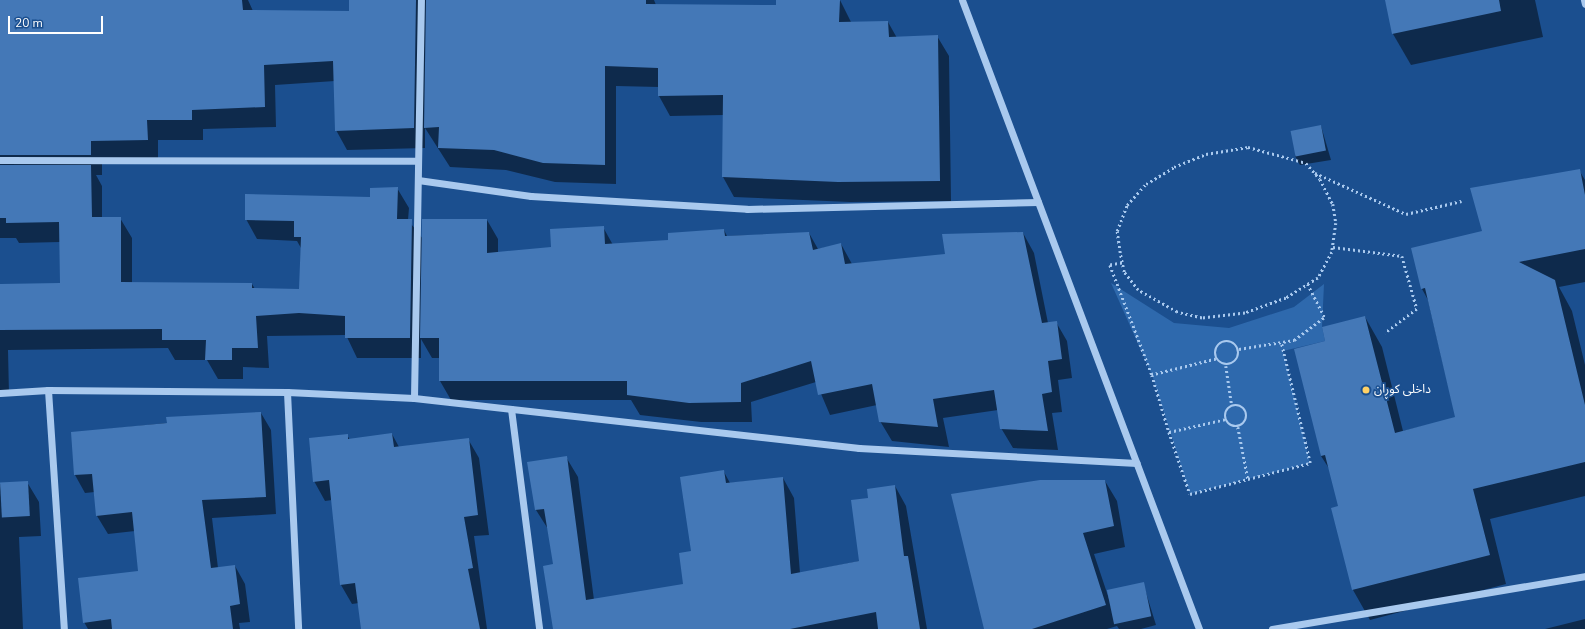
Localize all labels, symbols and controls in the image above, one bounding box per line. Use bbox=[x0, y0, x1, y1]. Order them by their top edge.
scale bar bbox=[10, 8, 105, 34]
text: 20 m bbox=[15, 15, 43, 31]
place label: داخلی کوڕان bbox=[1374, 383, 1431, 397]
marker: داخلی کوڕان bbox=[1361, 385, 1371, 395]

